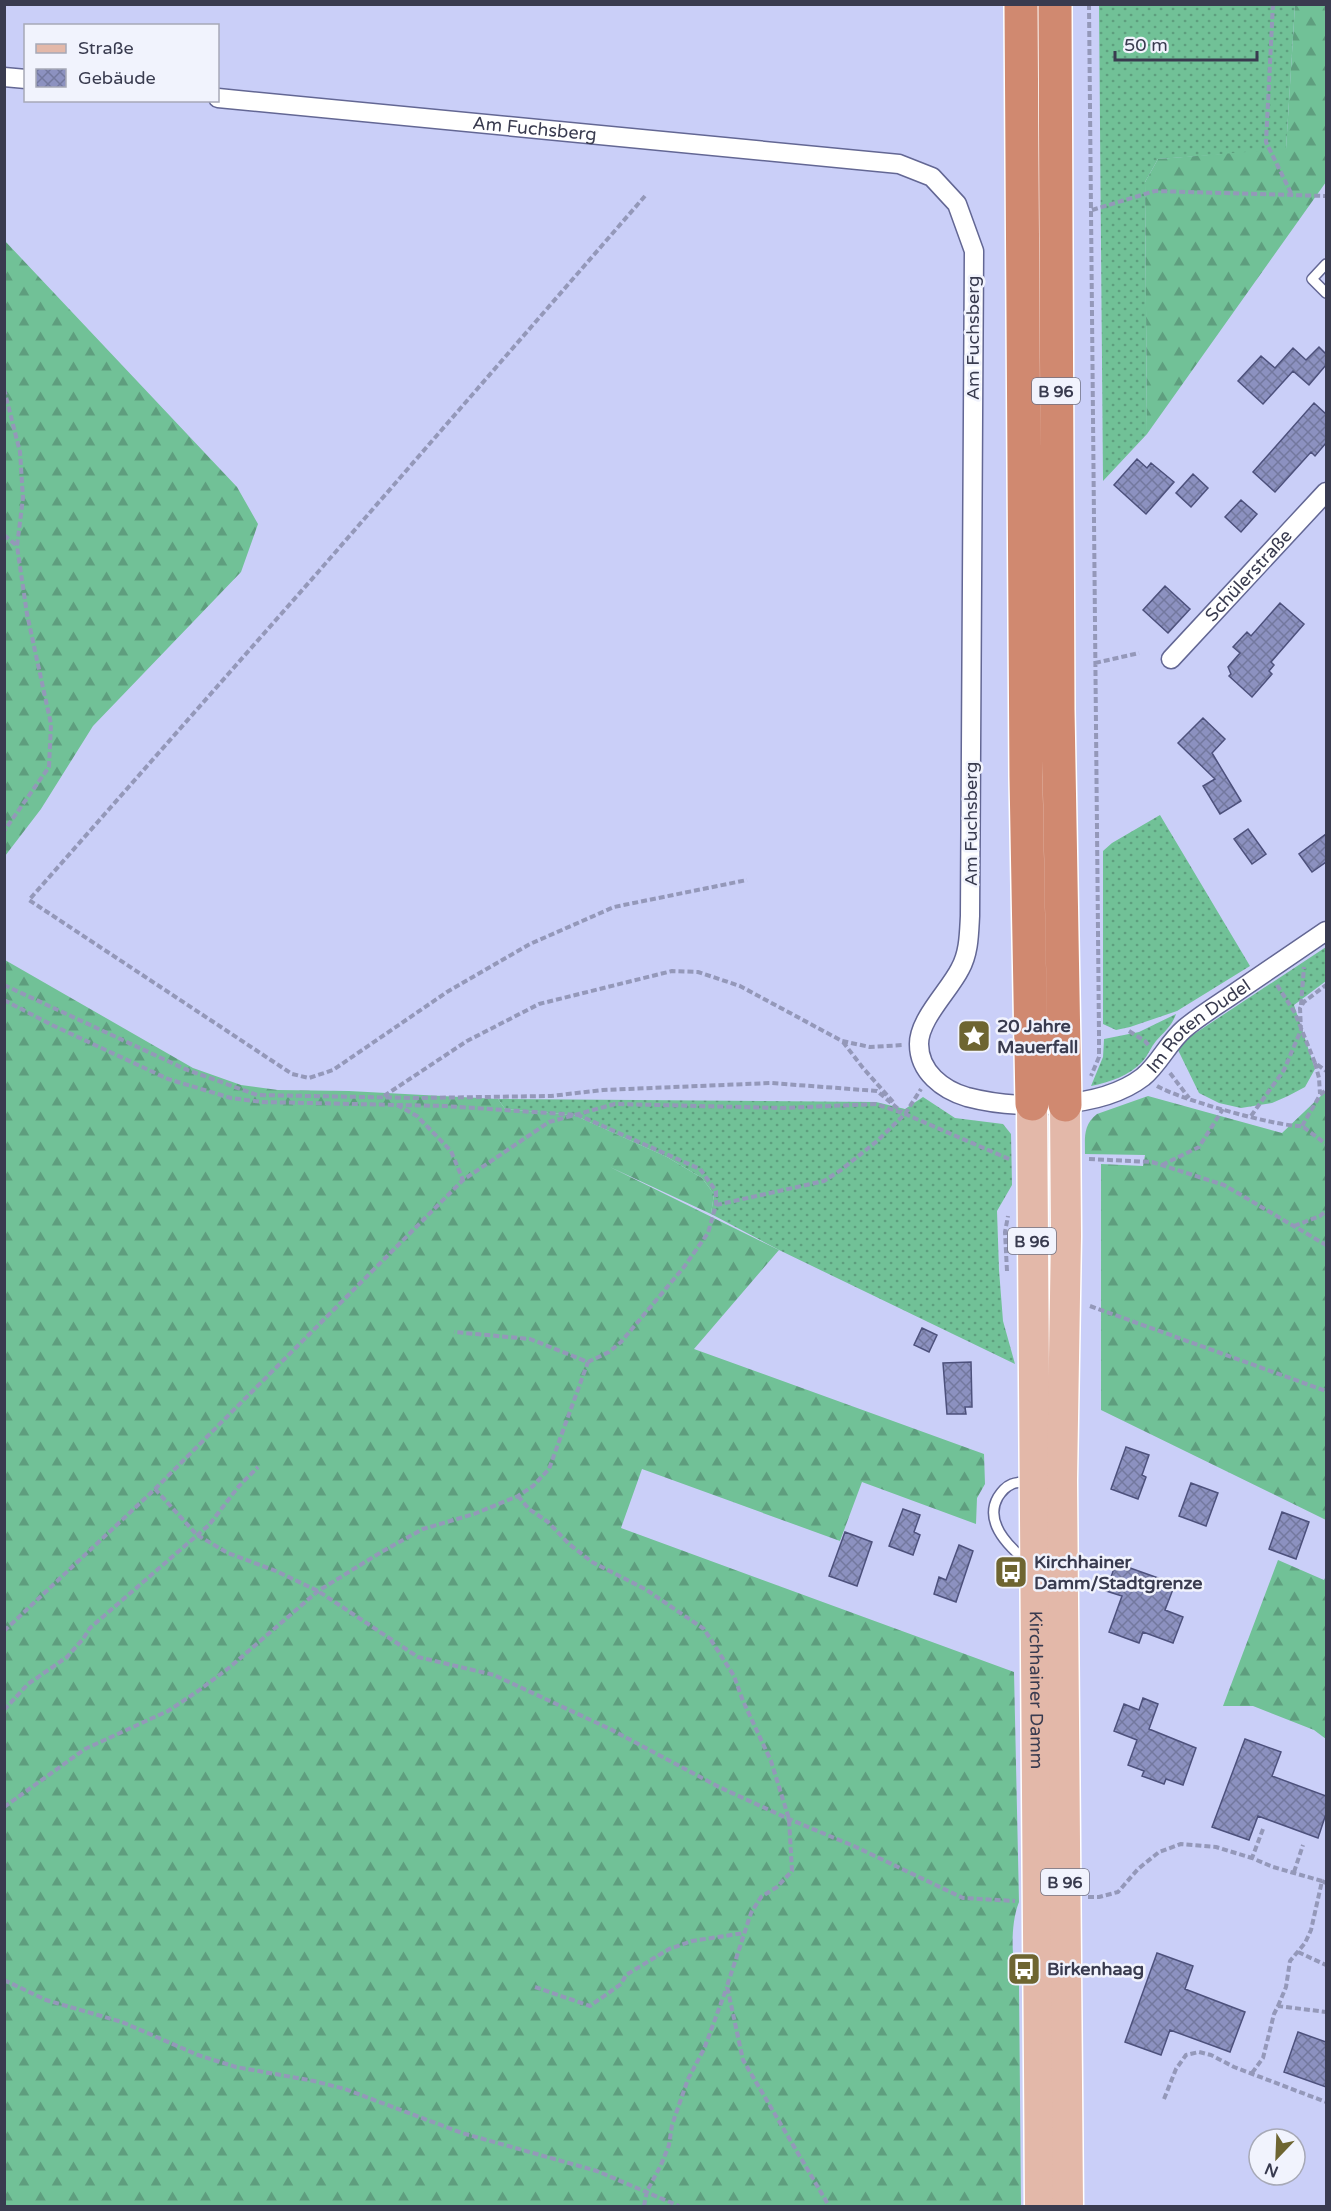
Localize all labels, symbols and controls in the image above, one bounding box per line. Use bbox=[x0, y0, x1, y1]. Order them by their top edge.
legend bbox=[24, 24, 219, 102]
scale bar bbox=[1115, 24, 1258, 62]
text: 50 m bbox=[1124, 34, 1168, 56]
text: Straße bbox=[78, 37, 134, 59]
text: Gebäude bbox=[78, 67, 156, 89]
street label: Am Fuchsberg bbox=[471, 112, 598, 146]
street label: Am Fuchsberg bbox=[962, 276, 984, 400]
road number: B 96 bbox=[1032, 378, 1080, 404]
street label: Schülerstraße bbox=[1200, 525, 1297, 626]
street label: Am Fuchsberg bbox=[960, 762, 982, 886]
street label: Im Roten Dudel bbox=[1142, 975, 1255, 1078]
place label: 20 Jahre Mauerfall bbox=[997, 1015, 1078, 1058]
place icon: 20 Jahre Mauerfall bbox=[956, 1018, 992, 1054]
road number: B 96 bbox=[1008, 1228, 1056, 1254]
place label: Kirchhainer Damm/Stadtgrenze bbox=[1034, 1551, 1203, 1594]
bus stop icon: Kirchhainer Damm/Stadtgrenze bbox=[993, 1554, 1029, 1590]
street label: Kirchhainer Damm bbox=[1025, 1611, 1048, 1769]
road number: B 96 bbox=[1041, 1869, 1089, 1895]
bus stop icon: Birkenhaag bbox=[1006, 1951, 1042, 1987]
place label: Birkenhaag bbox=[1047, 1958, 1144, 1980]
north arrow bbox=[1247, 2127, 1307, 2187]
text: N bbox=[1262, 2158, 1281, 2182]

